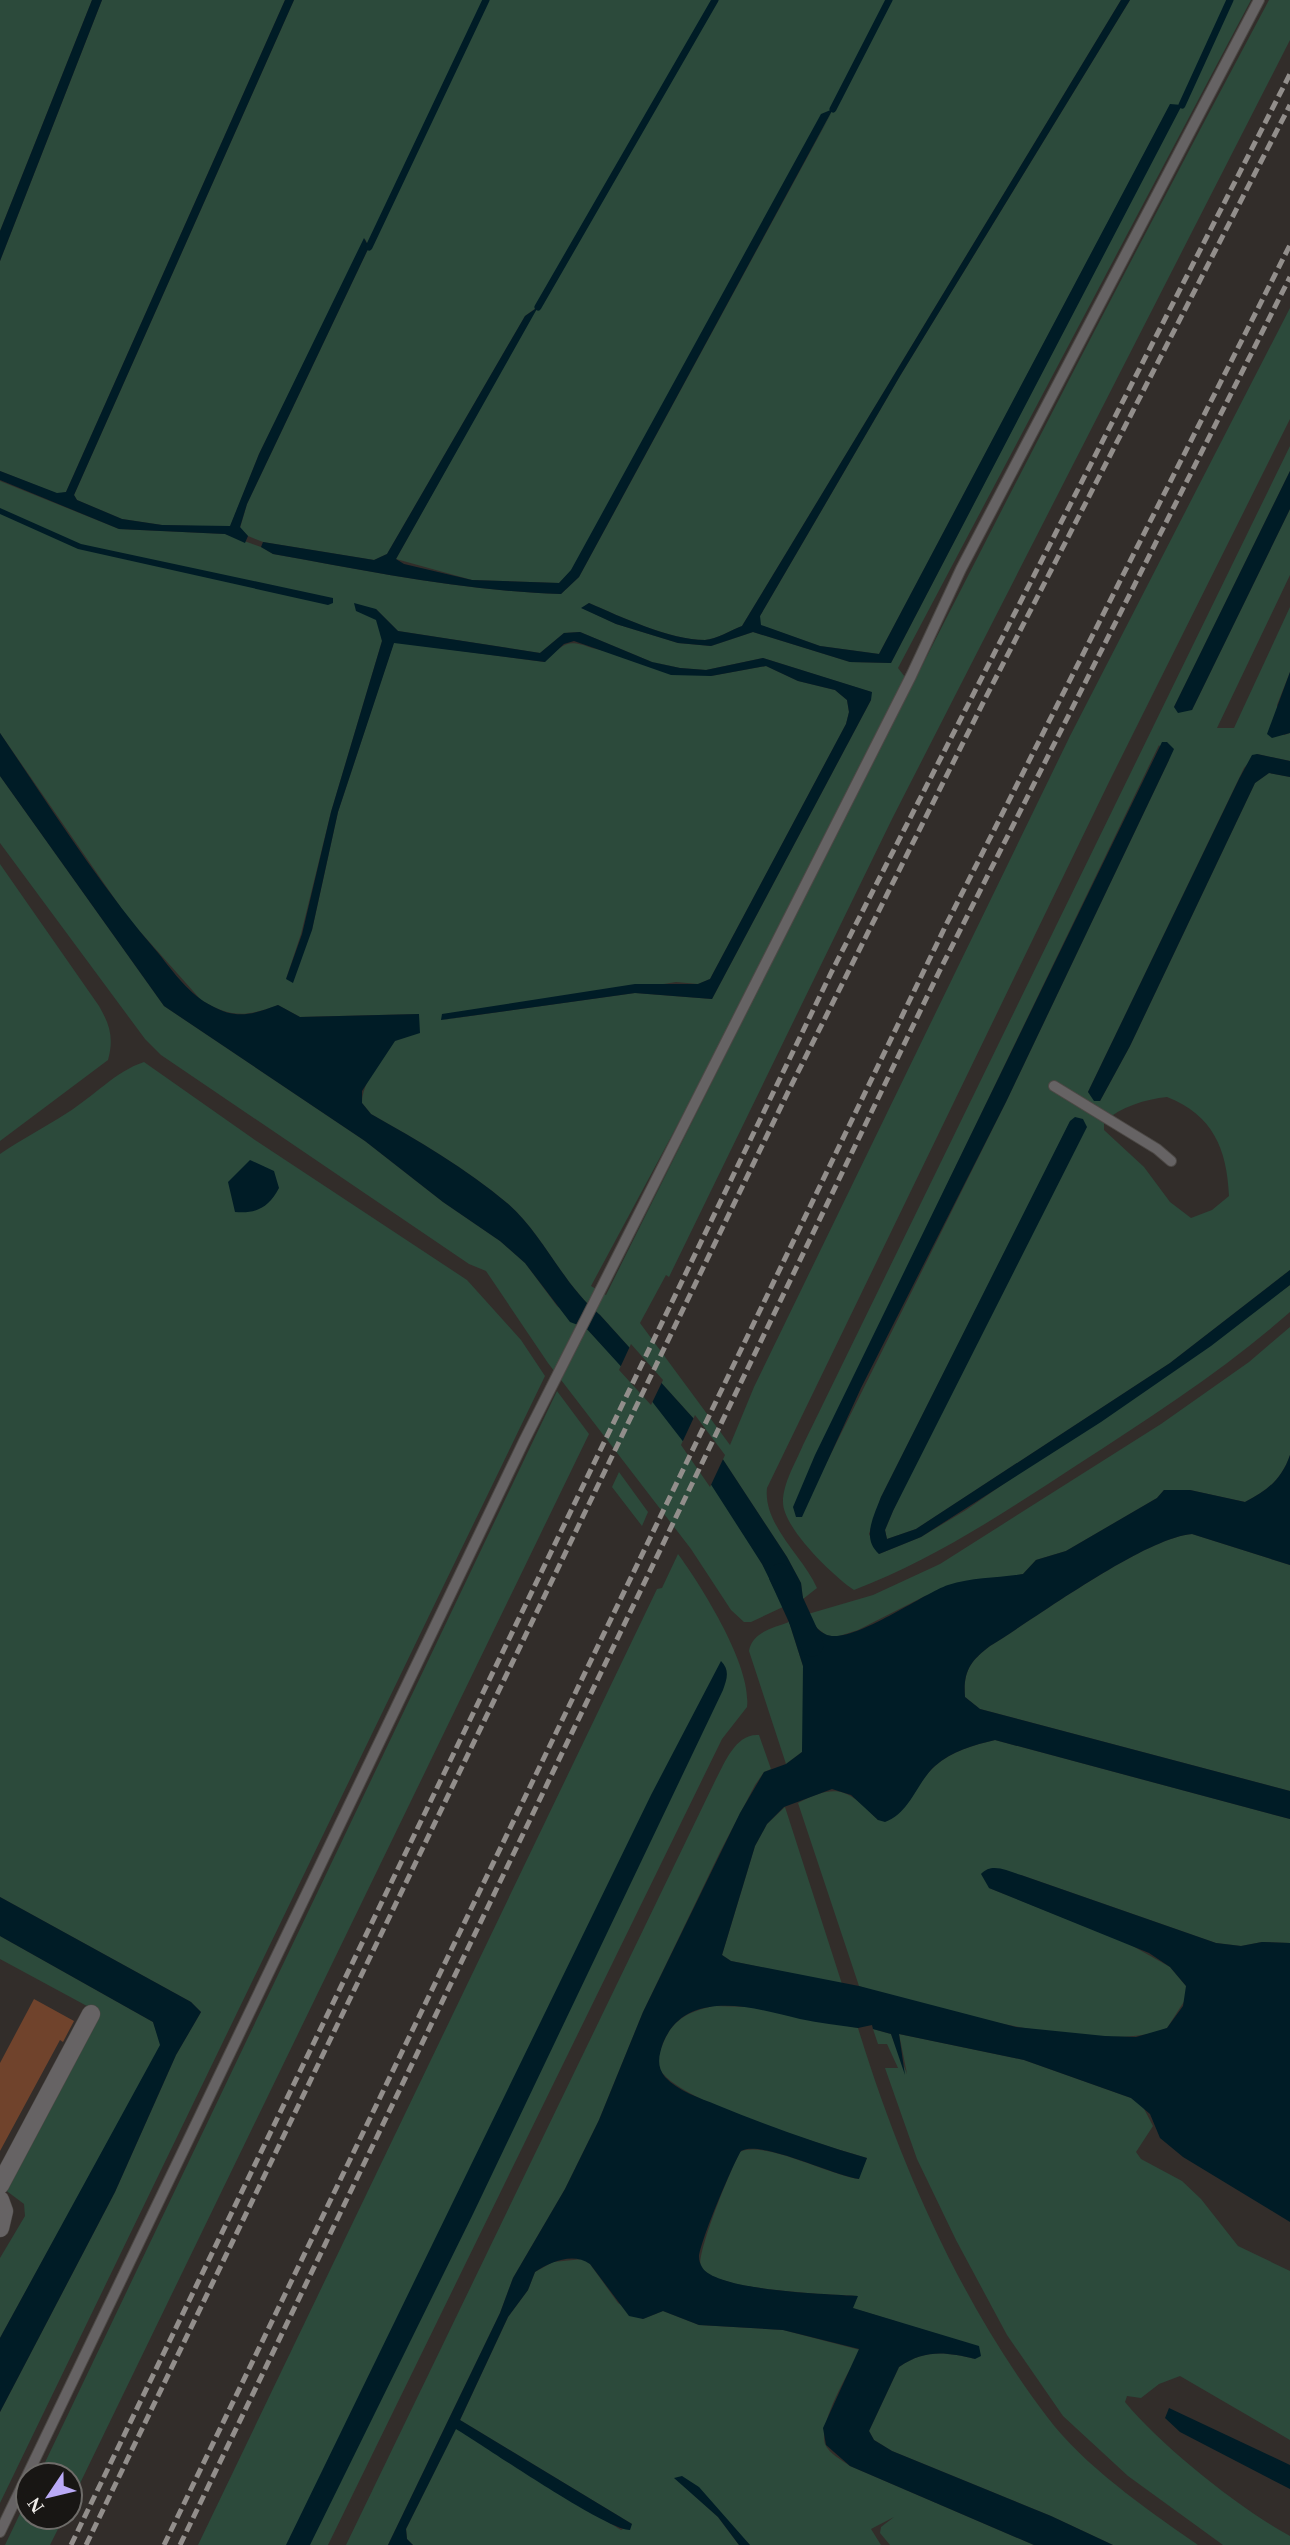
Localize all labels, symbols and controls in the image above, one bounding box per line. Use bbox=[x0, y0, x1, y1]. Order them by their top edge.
north arrow bbox=[14, 2461, 84, 2531]
text: N bbox=[23, 2494, 48, 2517]

